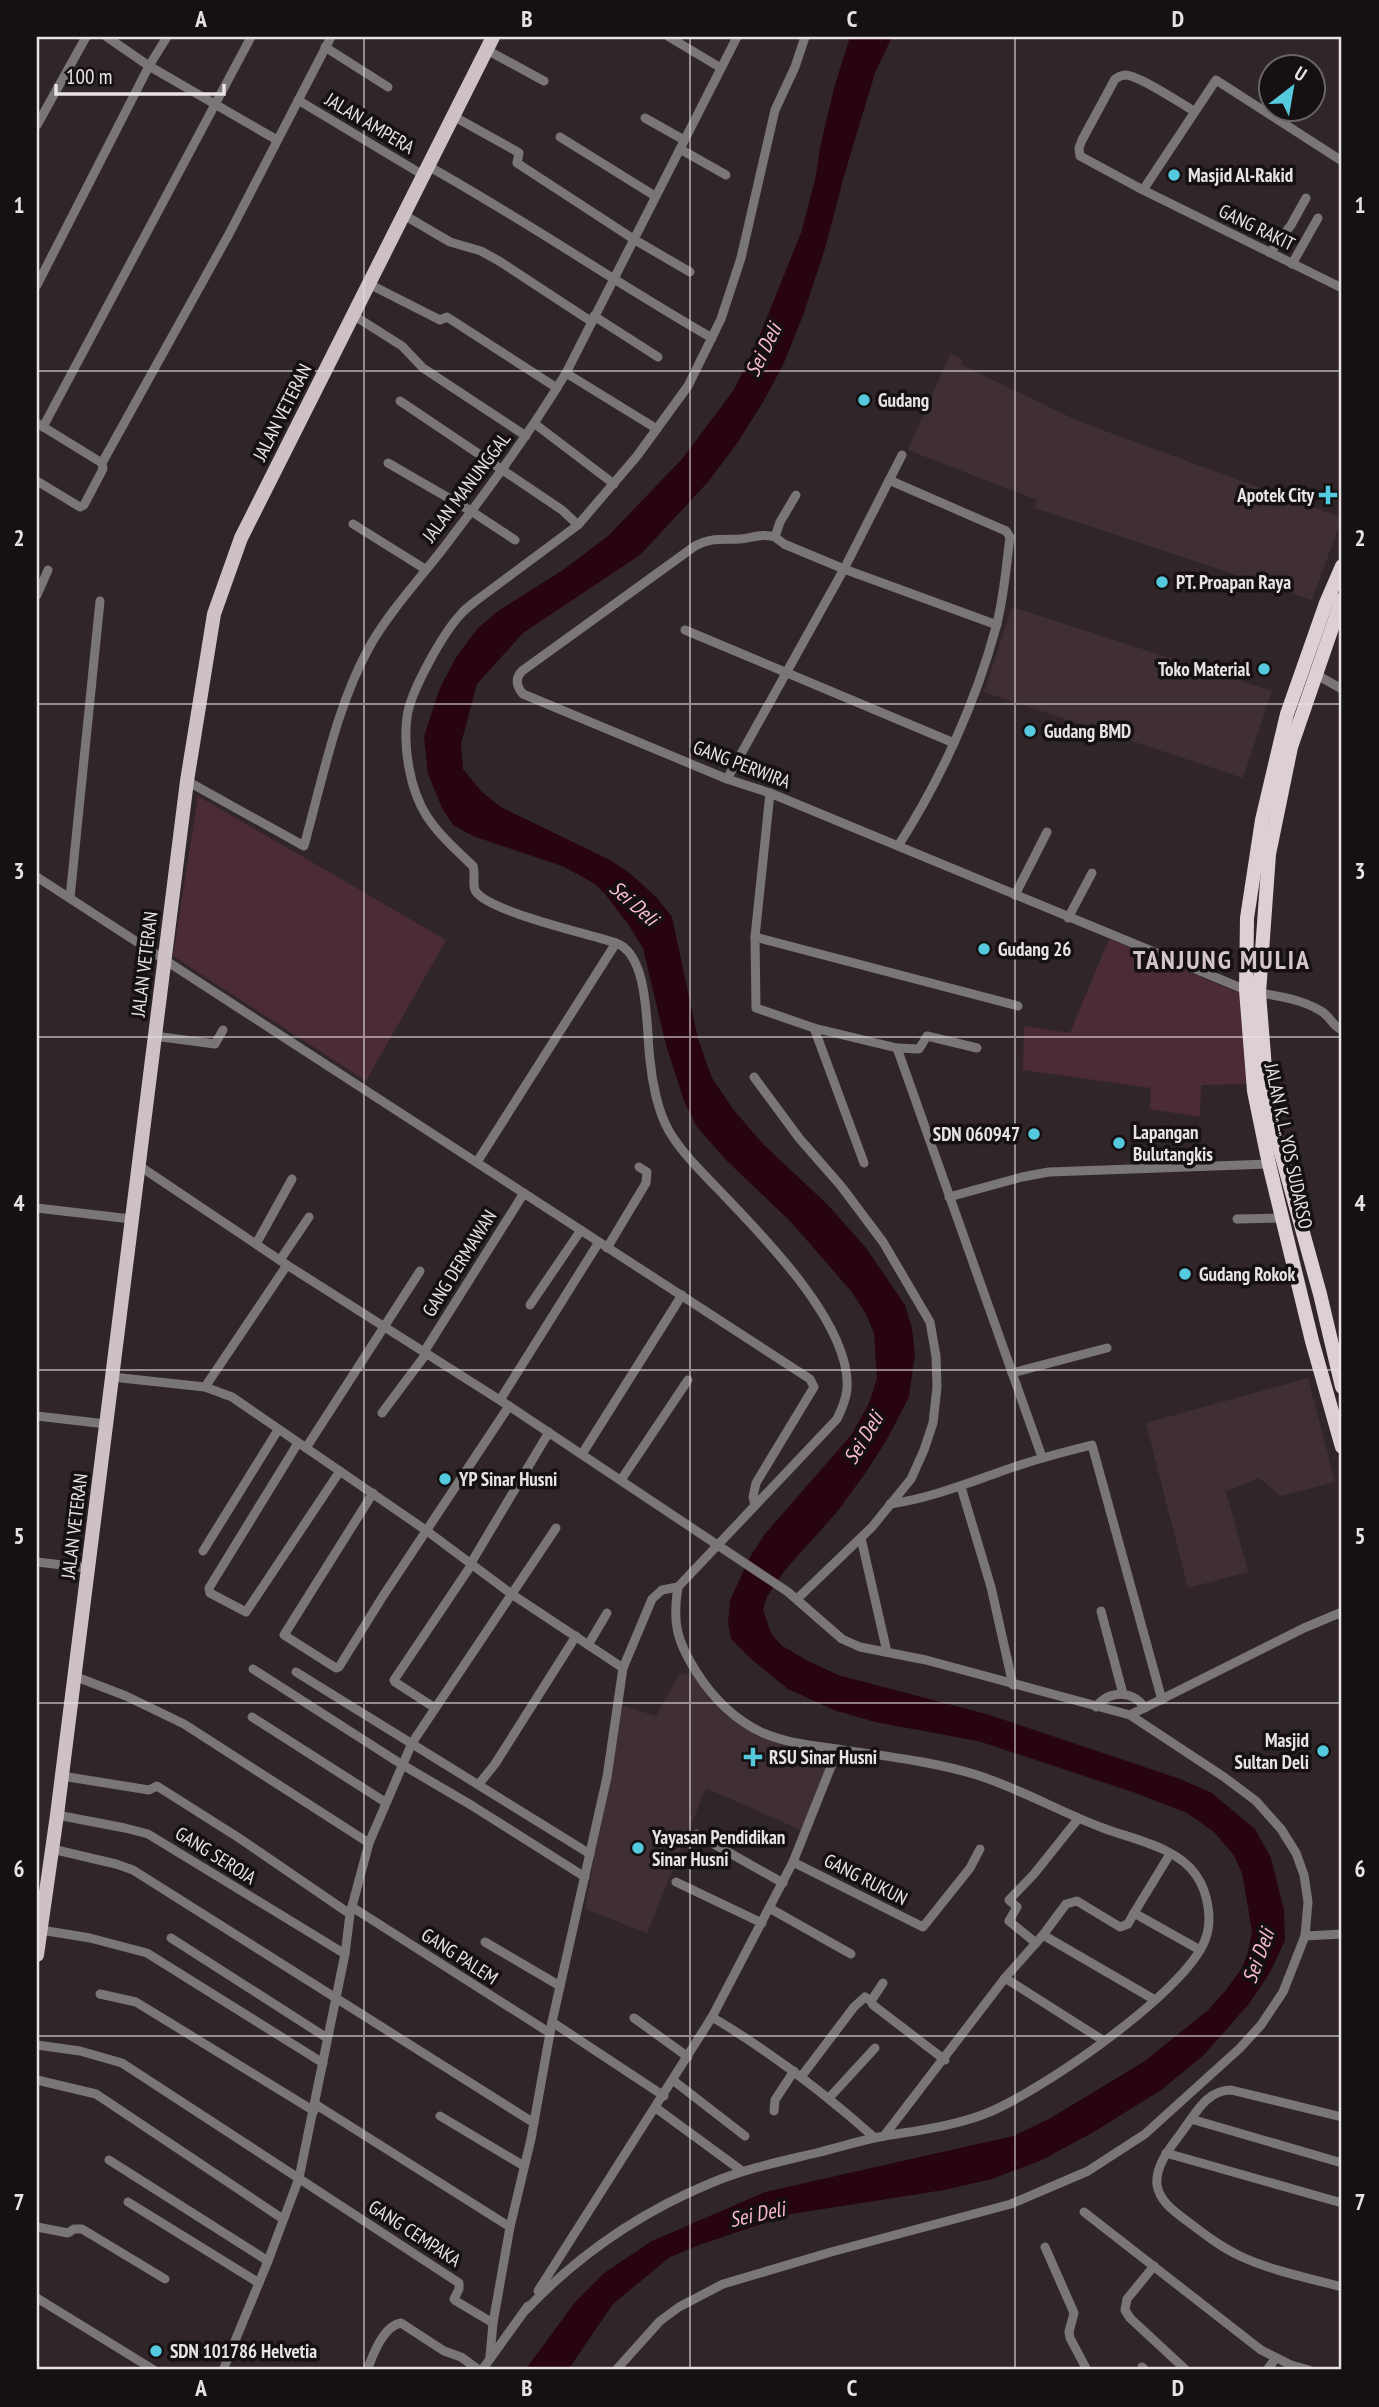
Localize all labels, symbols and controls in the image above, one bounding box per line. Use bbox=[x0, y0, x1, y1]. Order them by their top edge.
text: A bbox=[194, 4, 207, 33]
text: B bbox=[521, 4, 533, 33]
text: C bbox=[847, 4, 858, 33]
text: D bbox=[1172, 4, 1184, 33]
scale bar bbox=[56, 52, 224, 96]
north arrow bbox=[1256, 52, 1326, 122]
text: U bbox=[1290, 61, 1311, 86]
text: 100 m bbox=[66, 63, 112, 90]
street label: JALAN AMPERA bbox=[320, 87, 419, 159]
place label: Masjid Al-Rakid bbox=[1188, 163, 1293, 187]
marker: Masjid Al-Rakid bbox=[1166, 167, 1182, 183]
text: 1 bbox=[14, 190, 25, 219]
text: 1 bbox=[1355, 190, 1366, 219]
street label: GANG RAKIT bbox=[1215, 198, 1300, 256]
water label: Sei Deli bbox=[739, 317, 788, 381]
street label: JALAN VETERAN bbox=[247, 359, 317, 465]
place label: Gudang bbox=[878, 388, 929, 412]
marker: Gudang bbox=[856, 392, 872, 408]
street label: JALAN MANUNGGAL bbox=[416, 427, 515, 548]
place label: Apotek City bbox=[1236, 483, 1314, 507]
marker: Apotek City bbox=[1320, 487, 1336, 503]
text: 2 bbox=[14, 523, 25, 552]
text: 2 bbox=[1355, 523, 1366, 552]
place label: PT. Proapan Raya bbox=[1176, 570, 1291, 594]
marker: PT. Proapan Raya bbox=[1154, 574, 1170, 590]
place label: Toko Material bbox=[1158, 657, 1250, 681]
marker: Toko Material bbox=[1256, 661, 1272, 677]
place label: Gudang BMD bbox=[1044, 719, 1131, 743]
marker: Gudang BMD bbox=[1022, 723, 1038, 739]
street label: GANG PERWIRA bbox=[690, 735, 794, 793]
text: 3 bbox=[14, 856, 25, 885]
text: 3 bbox=[1355, 856, 1366, 885]
water label: Sei Deli bbox=[604, 874, 666, 933]
street label: JALAN VETERAN bbox=[126, 910, 162, 1019]
place label: Gudang 26 bbox=[998, 937, 1071, 961]
marker: Gudang 26 bbox=[976, 941, 992, 957]
district label: TANJUNG MULIA bbox=[1133, 943, 1311, 976]
street label: JALAN K. L. YOS SUDARSO bbox=[1260, 1060, 1318, 1231]
place label: Lapangan Bulutangkis bbox=[1133, 1120, 1213, 1166]
place label: SDN 060947 bbox=[933, 1122, 1020, 1146]
marker: SDN 060947 bbox=[1026, 1126, 1042, 1142]
marker: Lapangan Bulutangkis bbox=[1111, 1135, 1127, 1151]
text: 4 bbox=[14, 1188, 25, 1217]
text: 4 bbox=[1355, 1188, 1366, 1217]
street label: GANG DERMAWAN bbox=[417, 1205, 501, 1321]
place label: Gudang Rokok bbox=[1199, 1262, 1296, 1286]
marker: Gudang Rokok bbox=[1177, 1266, 1193, 1282]
water label: Sei Deli bbox=[837, 1405, 890, 1469]
place label: YP Sinar Husni bbox=[458, 1467, 557, 1491]
marker: YP Sinar Husni bbox=[437, 1471, 453, 1487]
street label: JALAN VETERAN bbox=[56, 1472, 92, 1581]
text: 5 bbox=[14, 1521, 25, 1550]
text: 5 bbox=[1355, 1521, 1366, 1550]
place label: Masjid Sultan Deli bbox=[1235, 1728, 1309, 1774]
marker: Masjid Sultan Deli bbox=[1315, 1743, 1331, 1759]
place label: RSU Sinar Husni bbox=[769, 1745, 877, 1769]
marker: RSU Sinar Husni bbox=[743, 1747, 763, 1767]
street label: GANG SEROJA bbox=[171, 1821, 261, 1889]
place label: Yayasan Pendidikan Sinar Husni bbox=[651, 1825, 785, 1871]
marker: Yayasan Pendidikan Sinar Husni bbox=[630, 1840, 646, 1856]
street label: GANG RUKUN bbox=[820, 1848, 912, 1910]
text: 6 bbox=[14, 1854, 25, 1883]
text: 6 bbox=[1355, 1854, 1366, 1883]
street label: GANG PALEM bbox=[417, 1922, 503, 1990]
water label: Sei Deli bbox=[1236, 1923, 1281, 1987]
text: 7 bbox=[14, 2187, 25, 2216]
text: 7 bbox=[1355, 2187, 1366, 2216]
street label: GANG CEMPAKA bbox=[364, 2194, 466, 2272]
water label: Sei Deli bbox=[727, 2194, 789, 2233]
place label: SDN 101786 Helvetia bbox=[170, 2339, 317, 2363]
marker: SDN 101786 Helvetia bbox=[148, 2343, 164, 2359]
text: A bbox=[194, 2373, 207, 2402]
text: B bbox=[521, 2373, 533, 2402]
text: C bbox=[847, 2373, 858, 2402]
text: D bbox=[1172, 2373, 1184, 2402]

